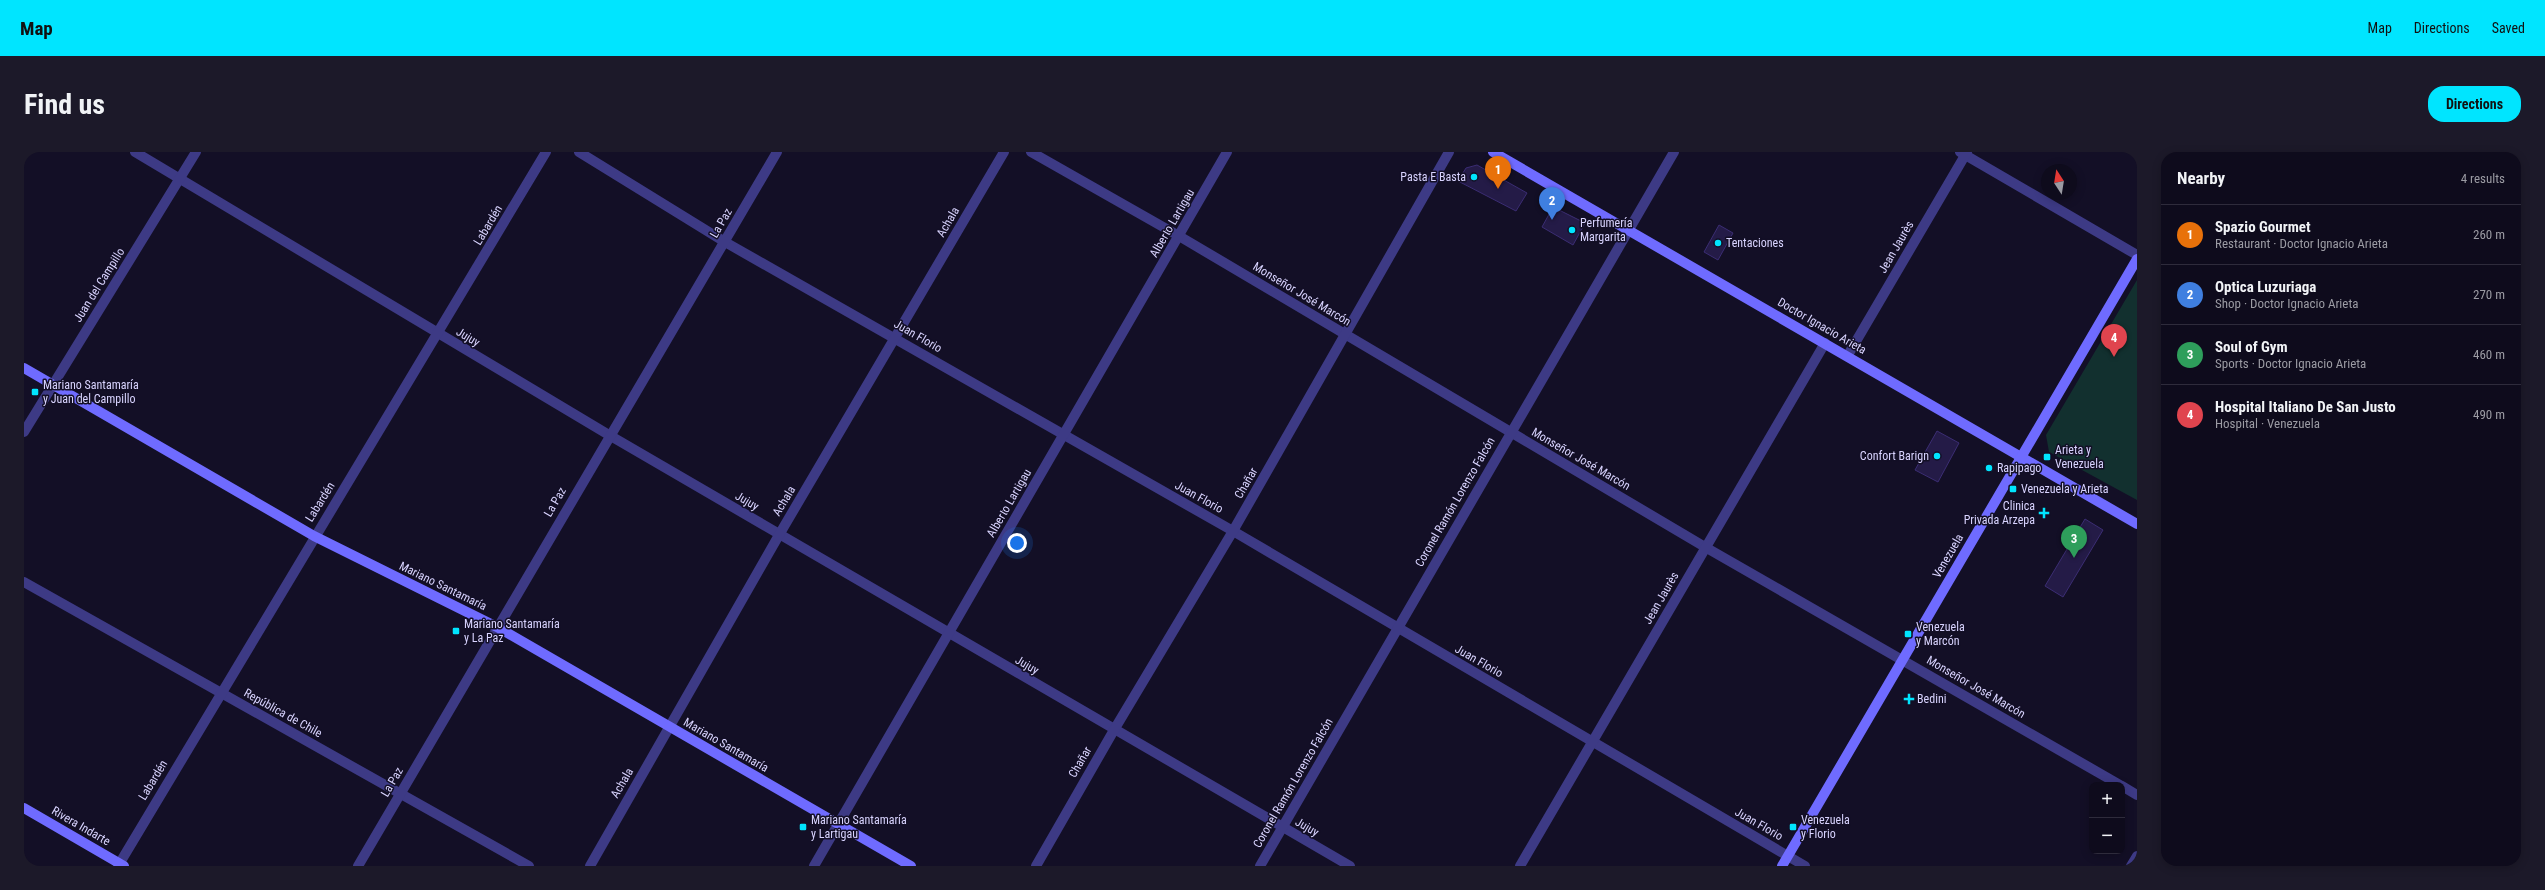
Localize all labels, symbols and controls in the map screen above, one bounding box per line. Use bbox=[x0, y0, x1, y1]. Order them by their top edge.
text: Map bbox=[20, 17, 53, 40]
text: Map bbox=[2368, 20, 2392, 36]
text: Directions bbox=[2414, 20, 2470, 36]
text: Saved bbox=[2492, 20, 2525, 36]
button: Directions bbox=[2428, 86, 2521, 122]
text: Find us bbox=[24, 88, 105, 121]
pin: 1 bbox=[1485, 156, 1511, 189]
north arrow bbox=[2041, 164, 2077, 200]
text: Nearby bbox=[2177, 168, 2225, 188]
place label: Pasta E Basta bbox=[1400, 170, 1466, 184]
text: 4 results bbox=[2461, 171, 2505, 186]
marker: Pasta E Basta bbox=[1469, 172, 1479, 182]
street label: Alberto Lartigau bbox=[1147, 186, 1197, 260]
pin: 2 bbox=[1539, 187, 1565, 220]
street label: Labardén bbox=[471, 202, 505, 247]
street label: Achala bbox=[934, 204, 962, 240]
street label: La Paz bbox=[707, 206, 735, 240]
place label: Perfumería Margarita bbox=[1580, 216, 1633, 244]
text: Spazio Gourmet bbox=[2215, 218, 2311, 236]
street label: Jean Jaurès bbox=[1876, 219, 1916, 275]
marker: Perfumería Margarita bbox=[1567, 225, 1577, 235]
text: 1 bbox=[2187, 227, 2193, 242]
text: 260 m bbox=[2473, 227, 2505, 242]
place label: Tentaciones bbox=[1726, 236, 1784, 250]
text: Restaurant · Doctor Ignacio Arieta bbox=[2215, 236, 2388, 251]
marker: Tentaciones bbox=[1713, 238, 1723, 248]
street label: Juan del Campillo bbox=[71, 245, 127, 325]
street label: Monseñor José Marcón bbox=[1251, 259, 1354, 329]
text: Optica Luzuriaga bbox=[2215, 278, 2316, 296]
text: 2 bbox=[2187, 287, 2193, 302]
text: 270 m bbox=[2473, 287, 2505, 302]
street label: Doctor Ignacio Arieta bbox=[1775, 295, 1869, 357]
text: Shop · Doctor Ignacio Arieta bbox=[2215, 296, 2359, 311]
street label: Juan Florio bbox=[892, 317, 944, 355]
pin: 4 bbox=[2101, 324, 2127, 357]
street label: Jujuy bbox=[454, 325, 482, 349]
text: Soul of Gym bbox=[2215, 338, 2288, 356]
text: 3 bbox=[2187, 347, 2193, 362]
text: 460 m bbox=[2473, 347, 2505, 362]
text: Sports · Doctor Ignacio Arieta bbox=[2215, 356, 2366, 371]
place label: Mariano Santamaría y Juan del Campillo bbox=[43, 378, 139, 406]
marker: Mariano Santamaría y Juan del Campillo bbox=[30, 387, 40, 397]
text: Hospital Italiano De San Justo bbox=[2215, 398, 2396, 416]
text: 4 bbox=[2187, 407, 2193, 422]
text: 490 m bbox=[2473, 407, 2505, 422]
text: Hospital · Venezuela bbox=[2215, 416, 2320, 431]
street label: Monseñor José Marcón bbox=[1529, 425, 1633, 493]
street label: Coronel Ramón Lorenzo Falcón bbox=[1412, 435, 1498, 569]
place label: Arieta y Venezuela bbox=[2055, 443, 2104, 471]
place label: Confort Barign bbox=[1860, 449, 1929, 463]
marker: Confort Barign bbox=[1932, 451, 1942, 461]
marker: Arieta y Venezuela bbox=[2042, 452, 2052, 462]
place label: Rapipago bbox=[1997, 461, 2041, 475]
marker: Rapipago bbox=[1984, 463, 1994, 473]
street label: Chañar bbox=[1232, 465, 1261, 501]
street label: Alberto Lartigau bbox=[984, 466, 1034, 540]
street label: Juan Florio bbox=[1172, 478, 1226, 516]
street label: Labardén bbox=[302, 479, 338, 524]
place label: Venezuela y Arieta bbox=[2021, 482, 2109, 496]
street label: Achala bbox=[770, 483, 798, 519]
marker: Venezuela y Arieta bbox=[2008, 484, 2018, 494]
street label: La Paz bbox=[541, 485, 569, 519]
street label: Jujuy bbox=[733, 489, 761, 513]
place label: Clinica Privada Arzepa bbox=[1964, 499, 2035, 527]
marker: Clinica Privada Arzepa bbox=[2038, 507, 2050, 519]
pin: 3 bbox=[2061, 525, 2087, 558]
street label: Venezuela bbox=[1930, 531, 1966, 581]
your location bbox=[1007, 533, 1027, 553]
street label: Mariano Santamaría bbox=[397, 559, 489, 613]
street label: Jean Jaurès bbox=[1641, 570, 1681, 626]
place label: Mariano Santamaría y La Paz bbox=[464, 617, 560, 645]
place label: Venezuela y Marcón bbox=[1916, 620, 1965, 648]
marker: Mariano Santamaría y La Paz bbox=[451, 626, 461, 636]
marker: Venezuela y Marcón bbox=[1903, 629, 1913, 639]
street label: Juan Florio bbox=[1453, 642, 1505, 680]
street label: Jujuy bbox=[1013, 653, 1041, 677]
street label: Monseñor José Marcón bbox=[1924, 653, 2028, 721]
street label: República de Chile bbox=[241, 686, 325, 740]
place label: Bedini bbox=[1917, 692, 1946, 706]
marker: Bedini bbox=[1904, 694, 1914, 704]
street label: Mariano Santamaría bbox=[681, 715, 771, 775]
street label: Coronel Ramón Lorenzo Falcón bbox=[1250, 716, 1336, 850]
street label: Chañar bbox=[1066, 744, 1095, 780]
street label: Labardén bbox=[136, 757, 170, 802]
street label: La Paz bbox=[378, 765, 406, 799]
street label: Achala bbox=[608, 765, 636, 801]
map controls bbox=[2089, 782, 2125, 854]
button: + bbox=[2089, 782, 2125, 818]
street label: Rivera Indarte bbox=[49, 804, 113, 849]
street label: Juan Florio bbox=[1733, 805, 1785, 843]
place label: Mariano Santamaría y Lartigau bbox=[811, 813, 907, 841]
place label: Venezuela y Florio bbox=[1801, 813, 1850, 841]
street label: Jujuy bbox=[1293, 815, 1321, 839]
button: − bbox=[2089, 818, 2125, 854]
marker: Mariano Santamaría y Lartigau bbox=[798, 822, 808, 832]
marker: Venezuela y Florio bbox=[1788, 822, 1798, 832]

